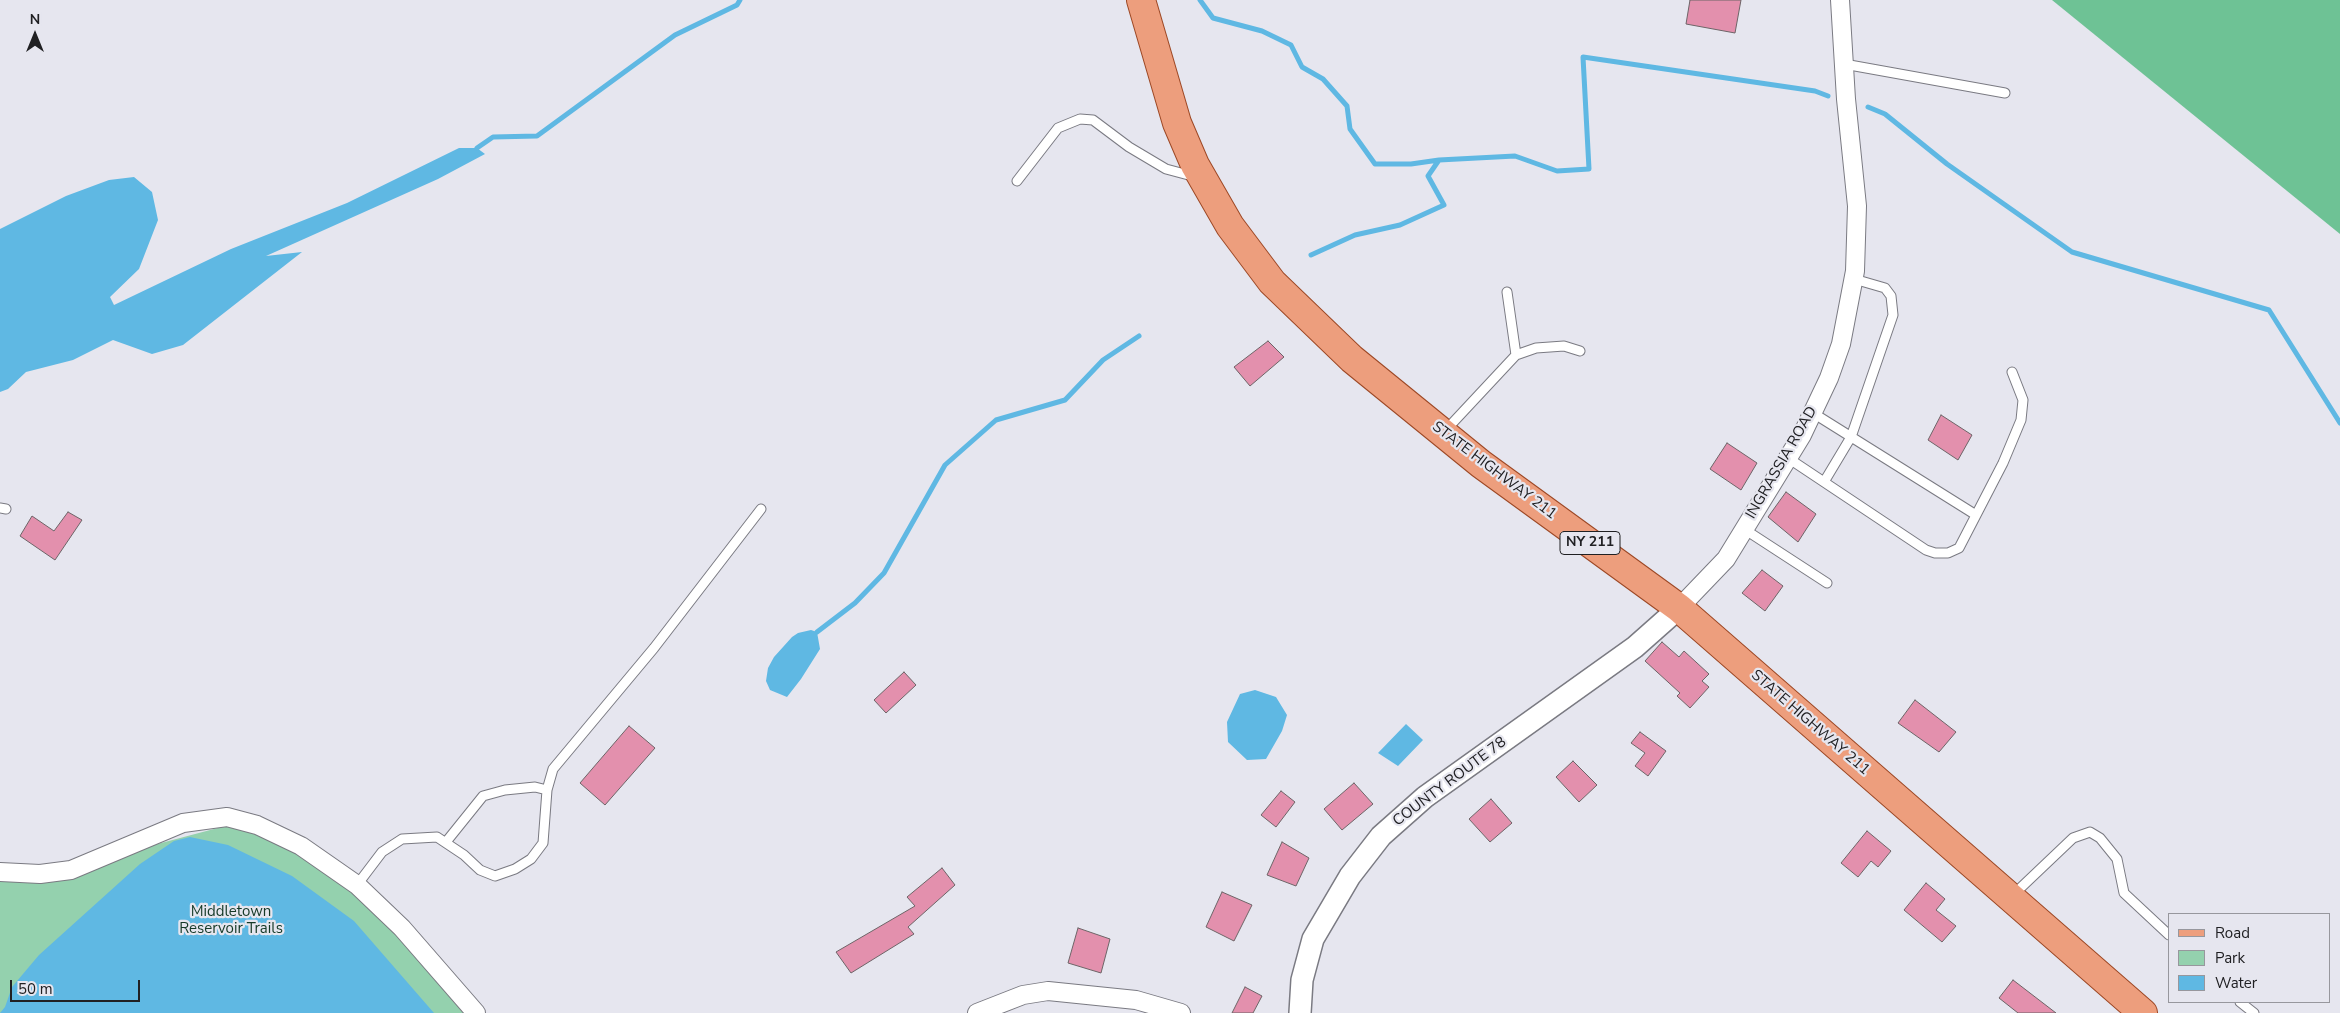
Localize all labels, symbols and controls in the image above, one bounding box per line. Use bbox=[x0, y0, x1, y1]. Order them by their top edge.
north arrow bbox=[10, 10, 60, 60]
text: N bbox=[30, 10, 40, 29]
street label: INGRASSIA ROAD bbox=[1742, 404, 1822, 522]
street label: STATE HIGHWAY 211 bbox=[1428, 418, 1560, 524]
road number: NY 211 bbox=[1560, 532, 1620, 554]
street label: STATE HIGHWAY 211 bbox=[1747, 667, 1873, 779]
street label: COUNTY ROUTE 78 bbox=[1390, 734, 1510, 830]
park label: Middletown Reservoir Trails bbox=[179, 903, 283, 938]
legend bbox=[2168, 913, 2330, 1003]
text: Road bbox=[2215, 923, 2250, 943]
text: Park bbox=[2215, 948, 2245, 968]
scale bar bbox=[12, 970, 142, 1002]
text: Water bbox=[2215, 973, 2257, 993]
text: 50 m bbox=[18, 979, 53, 999]

